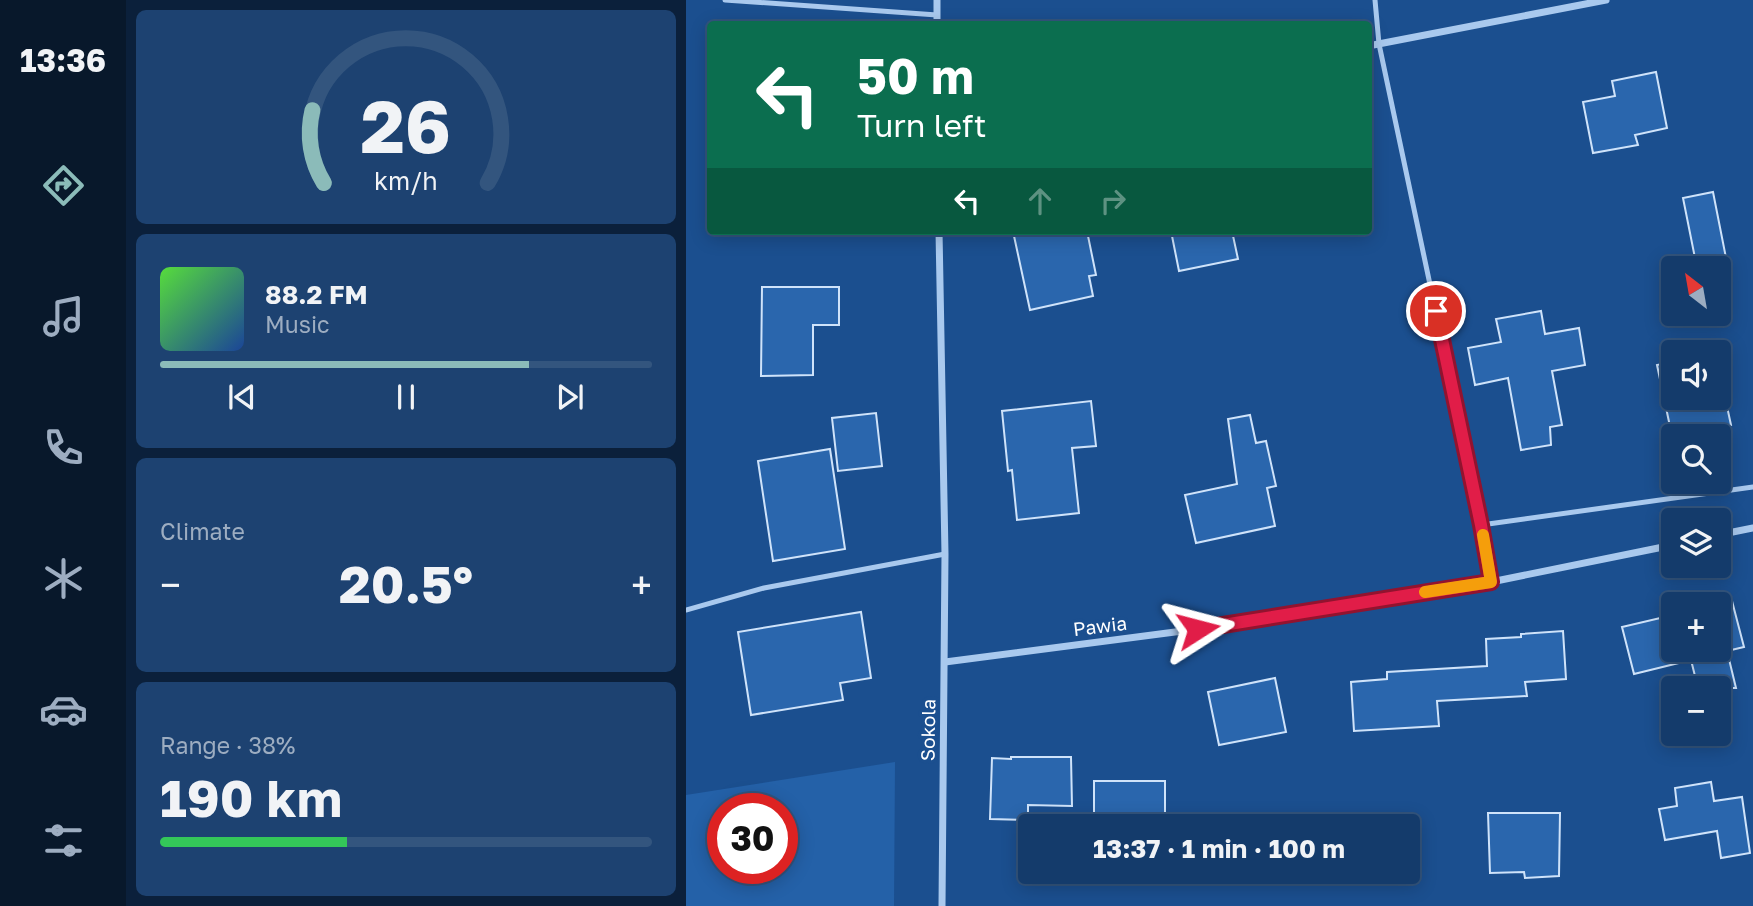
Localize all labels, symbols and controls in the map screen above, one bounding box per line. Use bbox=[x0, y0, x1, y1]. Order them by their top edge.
text: 13:36 bbox=[20, 41, 106, 79]
text: 50 m bbox=[857, 46, 974, 105]
icon: left bbox=[742, 49, 833, 140]
text: 26 bbox=[361, 82, 451, 169]
text: Turn left bbox=[857, 106, 986, 144]
icon: directions bbox=[39, 161, 88, 210]
text: km/h bbox=[374, 165, 438, 196]
icon: left bbox=[948, 182, 986, 220]
icon: ahead bbox=[1021, 182, 1059, 220]
icon: right bbox=[1094, 182, 1132, 220]
north arrow bbox=[1661, 256, 1731, 326]
map controls bbox=[1661, 256, 1731, 746]
text: 88.2 FM bbox=[265, 279, 368, 310]
pin bbox=[1406, 281, 1466, 341]
icon: music bbox=[39, 292, 88, 341]
icon: arrive bbox=[1417, 292, 1455, 330]
text: Music bbox=[265, 310, 330, 338]
button: sound bbox=[1661, 340, 1731, 410]
icon: previous bbox=[223, 378, 261, 416]
icon: pause bbox=[387, 378, 425, 416]
icon: next bbox=[551, 378, 589, 416]
icon: phone bbox=[39, 423, 88, 472]
button: search bbox=[1661, 424, 1731, 494]
button: layers bbox=[1661, 508, 1731, 578]
text: Climate bbox=[160, 517, 245, 545]
text: 20.5° bbox=[339, 552, 473, 614]
icon: climate bbox=[39, 554, 88, 603]
text: − bbox=[160, 562, 181, 607]
text: + bbox=[631, 562, 652, 607]
position arrow bbox=[1161, 592, 1235, 666]
button: + bbox=[1661, 592, 1731, 662]
street label: Pawia bbox=[1072, 611, 1128, 640]
button: − bbox=[1661, 676, 1731, 746]
icon: car bbox=[39, 685, 88, 734]
street label: Sokola bbox=[915, 699, 940, 761]
text: Range · 38% bbox=[160, 731, 295, 759]
text: 190 km bbox=[160, 766, 342, 828]
speed limit sign: 30 bbox=[707, 793, 798, 884]
icon: filters bbox=[39, 816, 88, 865]
text: 13:37 · 1 min · 100 m bbox=[1093, 833, 1345, 864]

